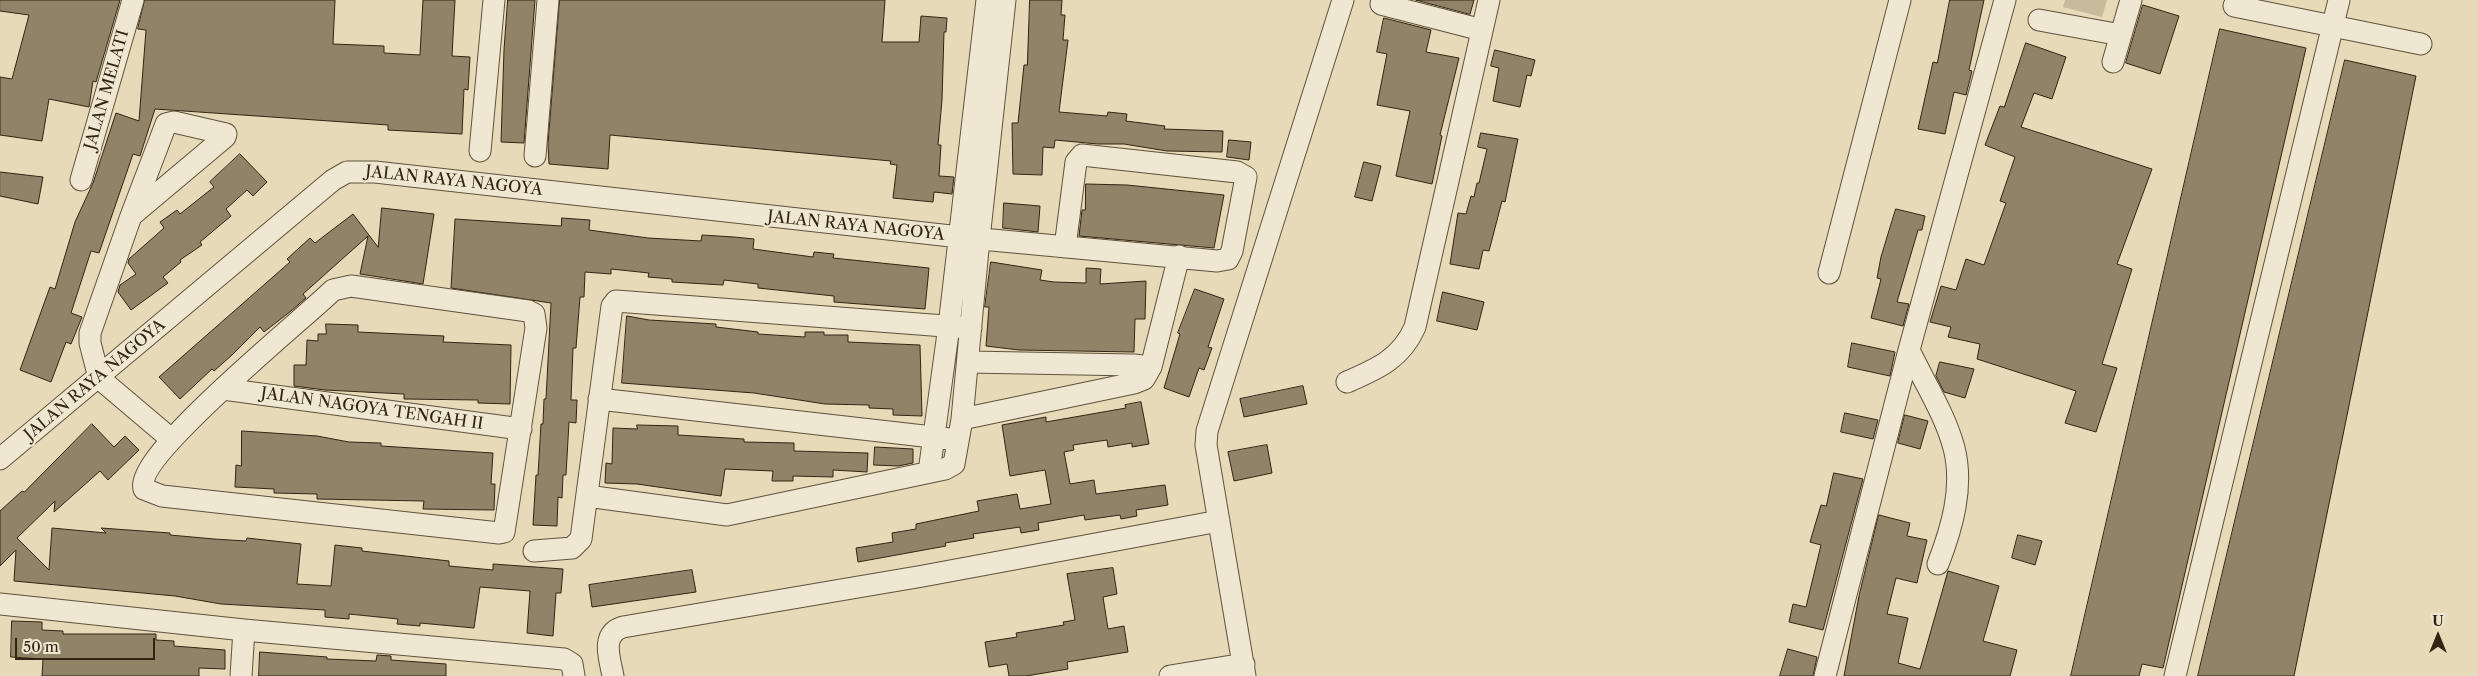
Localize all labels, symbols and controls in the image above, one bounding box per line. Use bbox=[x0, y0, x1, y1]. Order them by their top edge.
street label: JALAN MELATI bbox=[81, 28, 133, 152]
street label: JALAN RAYA NAGOYA bbox=[364, 162, 544, 200]
street label: JALAN RAYA NAGOYA bbox=[766, 207, 946, 245]
street label: JALAN RAYA NAGOYA bbox=[21, 315, 169, 445]
street label: JALAN NAGOYA TENGAH II bbox=[260, 384, 484, 434]
north arrow bbox=[2413, 611, 2463, 661]
text: U bbox=[2432, 612, 2444, 630]
scale bar bbox=[18, 628, 158, 660]
text: 50 m bbox=[23, 637, 59, 656]

